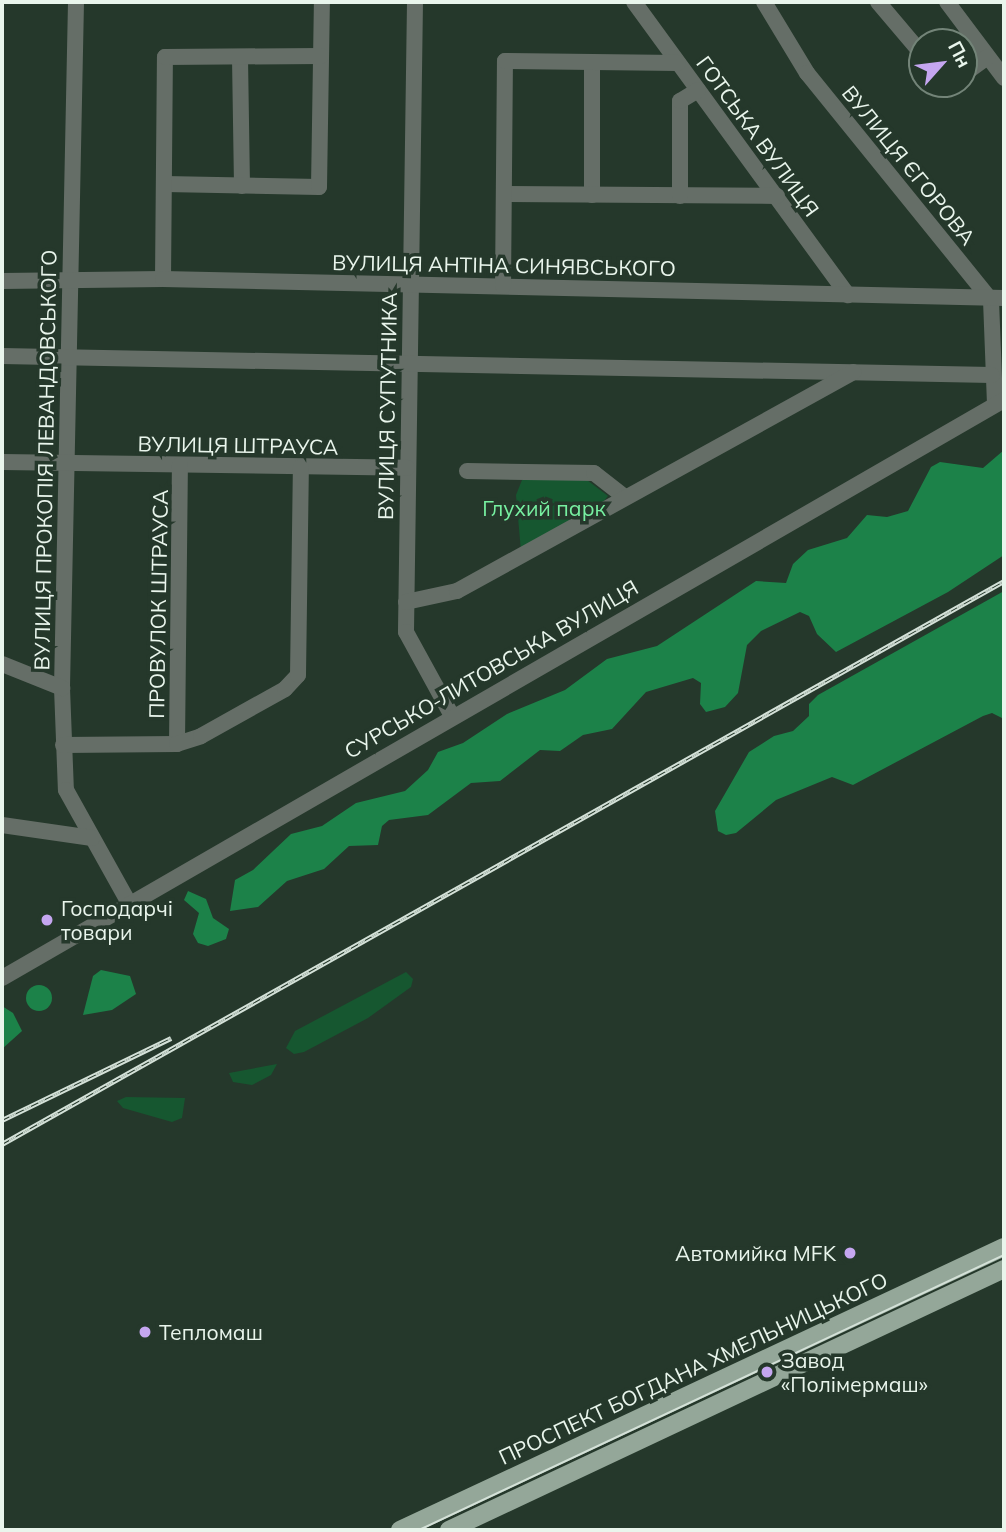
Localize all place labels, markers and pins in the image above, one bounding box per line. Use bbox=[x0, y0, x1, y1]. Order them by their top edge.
place label: Господарчі товари bbox=[61, 895, 173, 945]
marker: Господарчі товари bbox=[39, 912, 55, 928]
place label: Автомийка MFK bbox=[675, 1240, 836, 1266]
marker: Автомийка MFK bbox=[842, 1245, 858, 1261]
place label: Тепломаш bbox=[159, 1319, 263, 1345]
marker: Тепломаш bbox=[137, 1324, 153, 1340]
place label: Завод «Полімермаш» bbox=[781, 1347, 928, 1397]
marker: Завод «Полімермаш» bbox=[759, 1364, 775, 1380]

